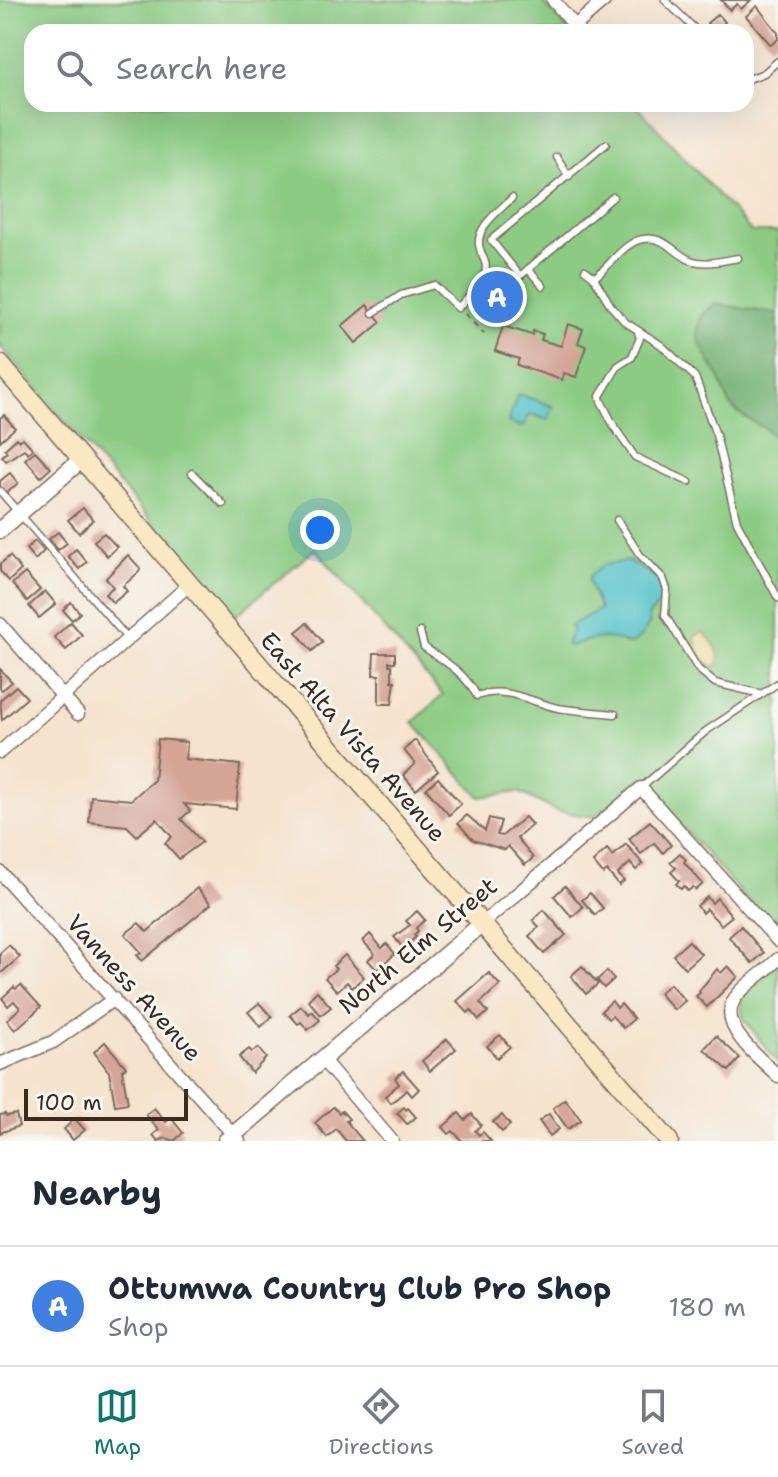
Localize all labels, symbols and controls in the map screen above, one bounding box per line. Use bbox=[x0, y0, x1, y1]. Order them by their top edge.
search box bbox=[24, 24, 754, 112]
icon: search bbox=[52, 46, 96, 90]
text: Search here bbox=[116, 48, 287, 89]
pin: A bbox=[471, 267, 523, 327]
your location bbox=[300, 510, 340, 550]
street label: East Alta Vista Avenue bbox=[253, 625, 453, 849]
street label: North Elm Street bbox=[332, 870, 504, 1022]
street label: Vanness Avenue bbox=[59, 908, 209, 1068]
scale bar bbox=[24, 1085, 188, 1121]
text: 100 m bbox=[36, 1088, 102, 1117]
text: Nearby bbox=[32, 1170, 162, 1216]
text: Ottumwa Country Club Pro Shop bbox=[108, 1268, 611, 1309]
text: A bbox=[48, 1289, 68, 1324]
text: 180 m bbox=[668, 1289, 746, 1324]
text: Shop bbox=[108, 1309, 169, 1344]
tab: Map bbox=[94, 1384, 141, 1461]
tab: Directions bbox=[329, 1384, 434, 1461]
tab: Saved bbox=[622, 1384, 684, 1461]

